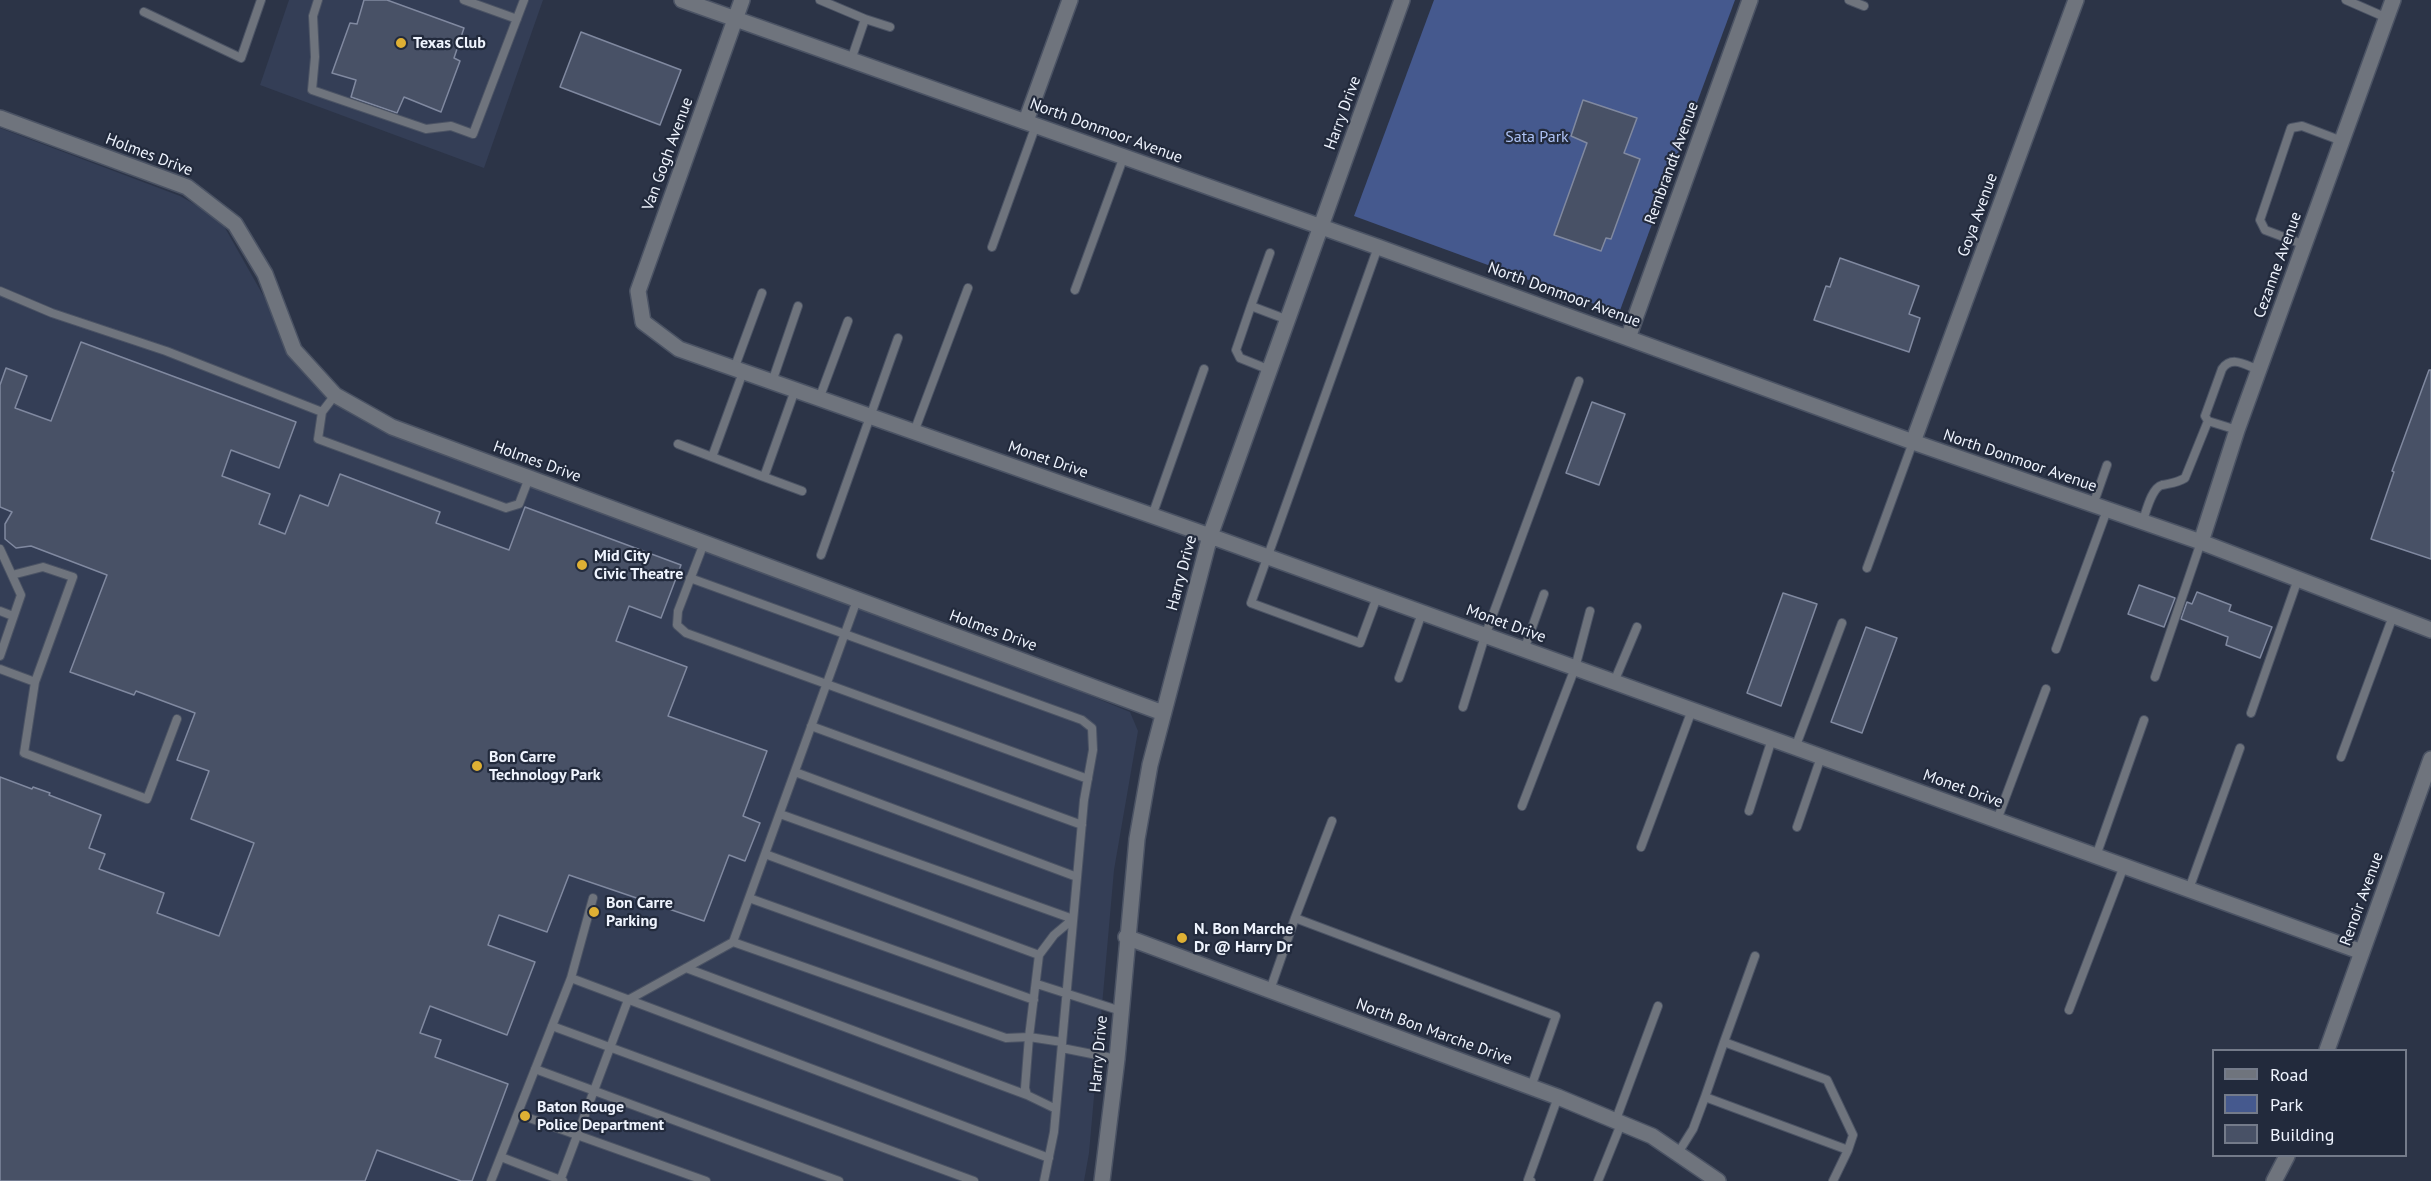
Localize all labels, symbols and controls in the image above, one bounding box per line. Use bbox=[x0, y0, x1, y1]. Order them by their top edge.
place label: Texas Club bbox=[413, 33, 486, 53]
marker: Texas Club bbox=[394, 36, 408, 50]
street label: Harry Drive bbox=[1321, 73, 1365, 153]
street label: North Donmoor Avenue bbox=[1027, 94, 1185, 168]
street label: Van Gogh Avenue bbox=[639, 95, 697, 213]
street label: Rembrandt Avenue bbox=[1641, 99, 1703, 227]
park label: Sata Park bbox=[1505, 127, 1569, 147]
street label: Holmes Drive bbox=[103, 130, 195, 180]
street label: Goya Avenue bbox=[1954, 170, 2002, 260]
street label: Cezanne Avenue bbox=[2250, 209, 2306, 321]
street label: North Donmoor Avenue bbox=[1485, 258, 1643, 332]
street label: North Donmoor Avenue bbox=[1941, 426, 2099, 496]
street label: Holmes Drive bbox=[490, 437, 584, 487]
street label: Monet Drive bbox=[1005, 437, 1091, 483]
street label: Harry Drive bbox=[1163, 533, 1201, 613]
place label: Mid City Civic Theatre bbox=[594, 546, 683, 584]
marker: Mid City Civic Theatre bbox=[575, 558, 589, 572]
street label: Monet Drive bbox=[1463, 601, 1549, 647]
street label: Holmes Drive bbox=[946, 606, 1040, 656]
place label: Bon Carre Technology Park bbox=[489, 747, 601, 785]
marker: Bon Carre Technology Park bbox=[470, 759, 484, 773]
street label: Monet Drive bbox=[1920, 766, 2006, 812]
street label: Renoir Avenue bbox=[2336, 850, 2388, 948]
place label: Bon Carre Parking bbox=[606, 893, 673, 931]
marker: Bon Carre Parking bbox=[587, 905, 601, 919]
place label: N. Bon Marche Dr @ Harry Dr bbox=[1194, 919, 1293, 957]
marker: N. Bon Marche Dr @ Harry Dr bbox=[1175, 931, 1189, 945]
street label: North Bon Marche Drive bbox=[1353, 995, 1515, 1069]
street label: Harry Drive bbox=[1086, 1015, 1112, 1093]
legend bbox=[2212, 1049, 2407, 1157]
text: Road bbox=[2270, 1063, 2308, 1086]
text: Park bbox=[2270, 1093, 2303, 1116]
place label: Baton Rouge Police Department bbox=[537, 1097, 664, 1135]
marker: Baton Rouge Police Department bbox=[518, 1109, 532, 1123]
text: Building bbox=[2270, 1123, 2334, 1146]

